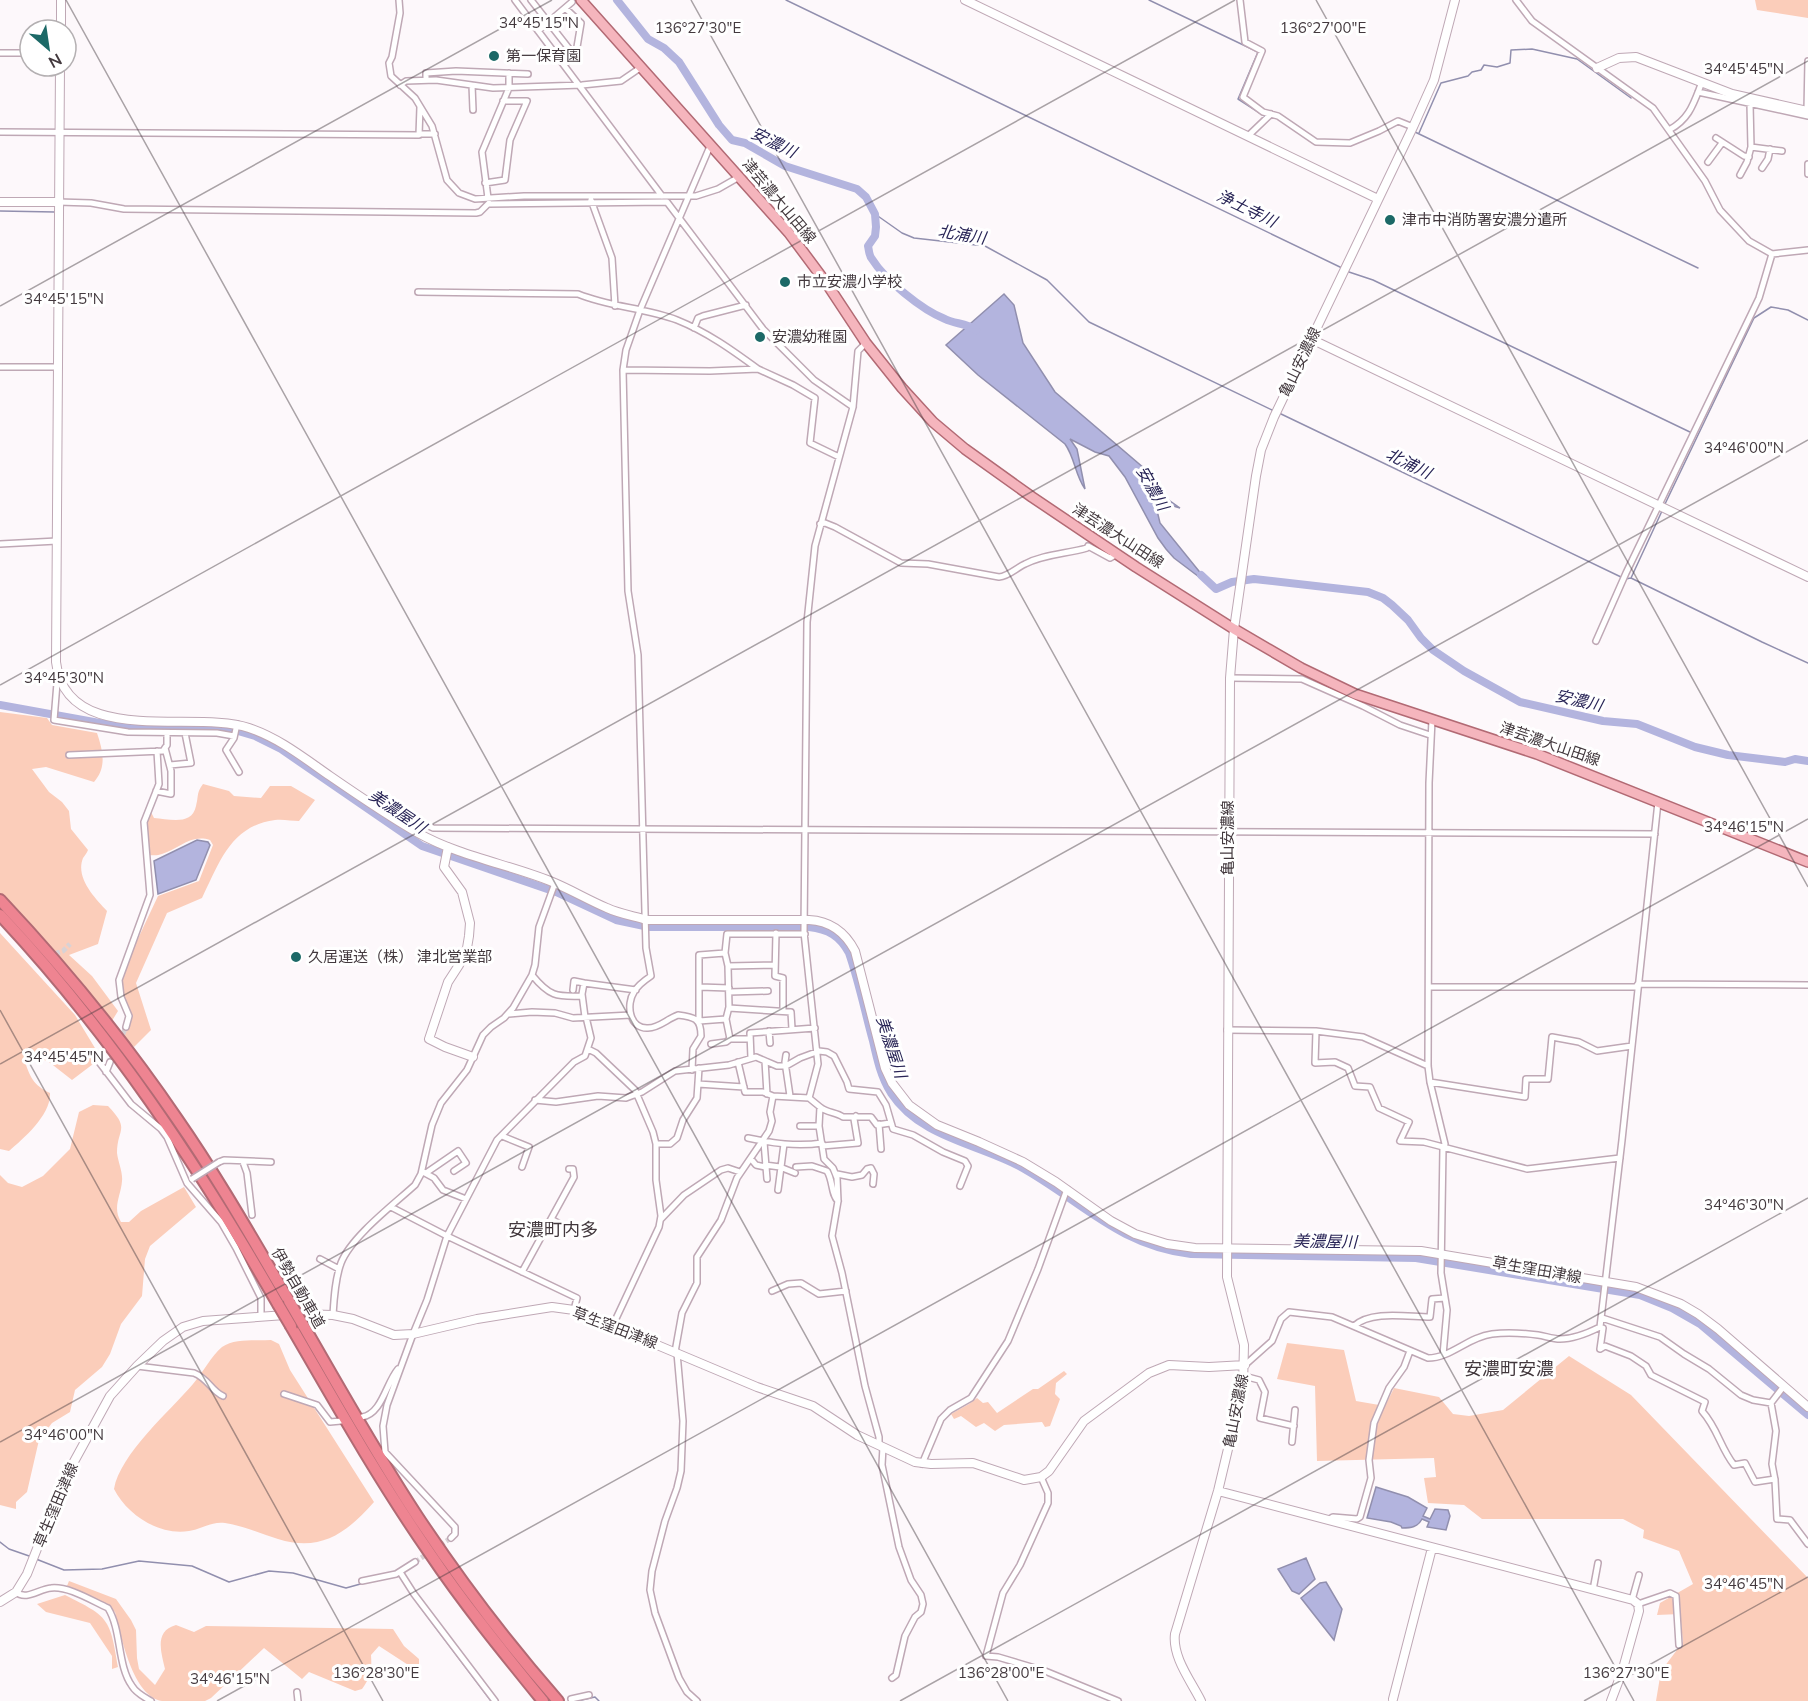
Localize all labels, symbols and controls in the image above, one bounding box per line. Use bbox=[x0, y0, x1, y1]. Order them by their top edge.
text: 34°45'15"N bbox=[499, 13, 579, 32]
north arrow bbox=[18, 18, 78, 78]
text: 136°27'30"E bbox=[655, 18, 741, 37]
text: 136°27'00"E bbox=[1280, 18, 1366, 37]
place label: 第一保育園 bbox=[506, 46, 581, 65]
text: N bbox=[45, 49, 65, 73]
marker: 第一保育園 bbox=[487, 49, 501, 63]
text: 34°45'45"N bbox=[1704, 59, 1784, 78]
water label: 安濃川 bbox=[748, 122, 802, 162]
street label: 津芸濃大山田線 bbox=[738, 154, 820, 247]
water label: 浄土寺川 bbox=[1214, 185, 1282, 232]
place label: 津市中消防署安濃分遣所 bbox=[1402, 210, 1567, 229]
marker: 津市中消防署安濃分遣所 bbox=[1383, 213, 1397, 227]
water label: 北浦川 bbox=[937, 220, 989, 248]
place label: 市立安濃小学校 bbox=[797, 272, 902, 291]
marker: 市立安濃小学校 bbox=[778, 275, 792, 289]
text: 34°45'15"N bbox=[24, 289, 104, 308]
street label: 亀山安濃線 bbox=[1275, 324, 1325, 400]
place label: 安濃幼稚園 bbox=[772, 327, 847, 346]
marker: 安濃幼稚園 bbox=[753, 330, 767, 344]
text: 34°46'00"N bbox=[1704, 438, 1784, 457]
water label: 北浦川 bbox=[1383, 443, 1437, 483]
water label: 安濃川 bbox=[1133, 462, 1174, 516]
street label: 津芸濃大山田線 bbox=[1069, 499, 1167, 572]
text: 34°45'30"N bbox=[24, 668, 104, 687]
water label: 安濃川 bbox=[1553, 685, 1607, 716]
street label: 津芸濃大山田線 bbox=[1497, 717, 1603, 770]
water label: 美濃屋川 bbox=[366, 785, 432, 838]
street label: 亀山安濃線 bbox=[1218, 800, 1237, 876]
text: 34°46'15"N bbox=[1704, 817, 1784, 836]
place label: 久居運送（株） 津北営業部 bbox=[308, 947, 492, 966]
marker: 久居運送（株） 津北営業部 bbox=[289, 950, 303, 964]
water label: 美濃屋川 bbox=[873, 1013, 912, 1082]
text: 34°45'45"N bbox=[24, 1047, 104, 1066]
text: 34°46'30"N bbox=[1704, 1195, 1784, 1214]
district label: 安濃町内多 bbox=[508, 1218, 598, 1241]
water label: 美濃屋川 bbox=[1293, 1230, 1359, 1252]
street label: 伊勢自動車道 bbox=[268, 1244, 329, 1331]
street label: 草生窪田津線 bbox=[1491, 1252, 1583, 1287]
street label: 草生窪田津線 bbox=[570, 1303, 661, 1353]
district label: 安濃町安濃 bbox=[1464, 1357, 1554, 1380]
street label: 亀山安濃線 bbox=[1219, 1372, 1252, 1450]
text: 34°46'00"N bbox=[24, 1425, 104, 1444]
street label: 草生窪田津線 bbox=[29, 1460, 82, 1550]
text: 34°46'45"N bbox=[1704, 1574, 1784, 1593]
text: 136°28'30"E bbox=[333, 1663, 419, 1682]
text: 136°28'00"E bbox=[958, 1663, 1044, 1682]
text: 136°27'30"E bbox=[1583, 1663, 1669, 1682]
text: 34°46'15"N bbox=[190, 1669, 270, 1688]

